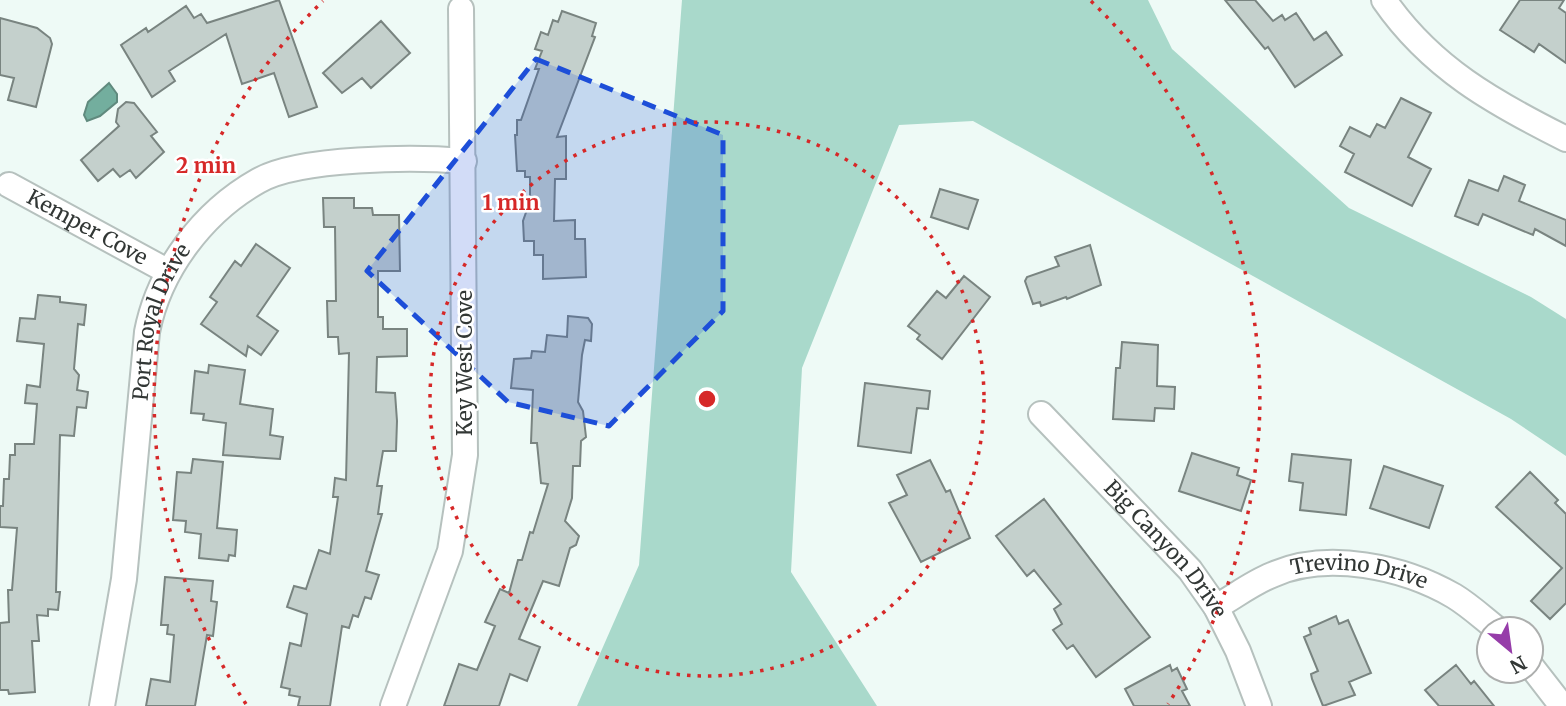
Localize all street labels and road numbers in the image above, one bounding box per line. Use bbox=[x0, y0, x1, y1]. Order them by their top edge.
street label: Kemper Cove bbox=[22, 183, 152, 271]
street label: Port Royal Drive bbox=[127, 238, 196, 402]
street label: Key West Cove bbox=[451, 290, 478, 436]
street label: Big Canyon Drive bbox=[1098, 474, 1233, 622]
street label: Trevino Drive bbox=[1288, 549, 1432, 595]

